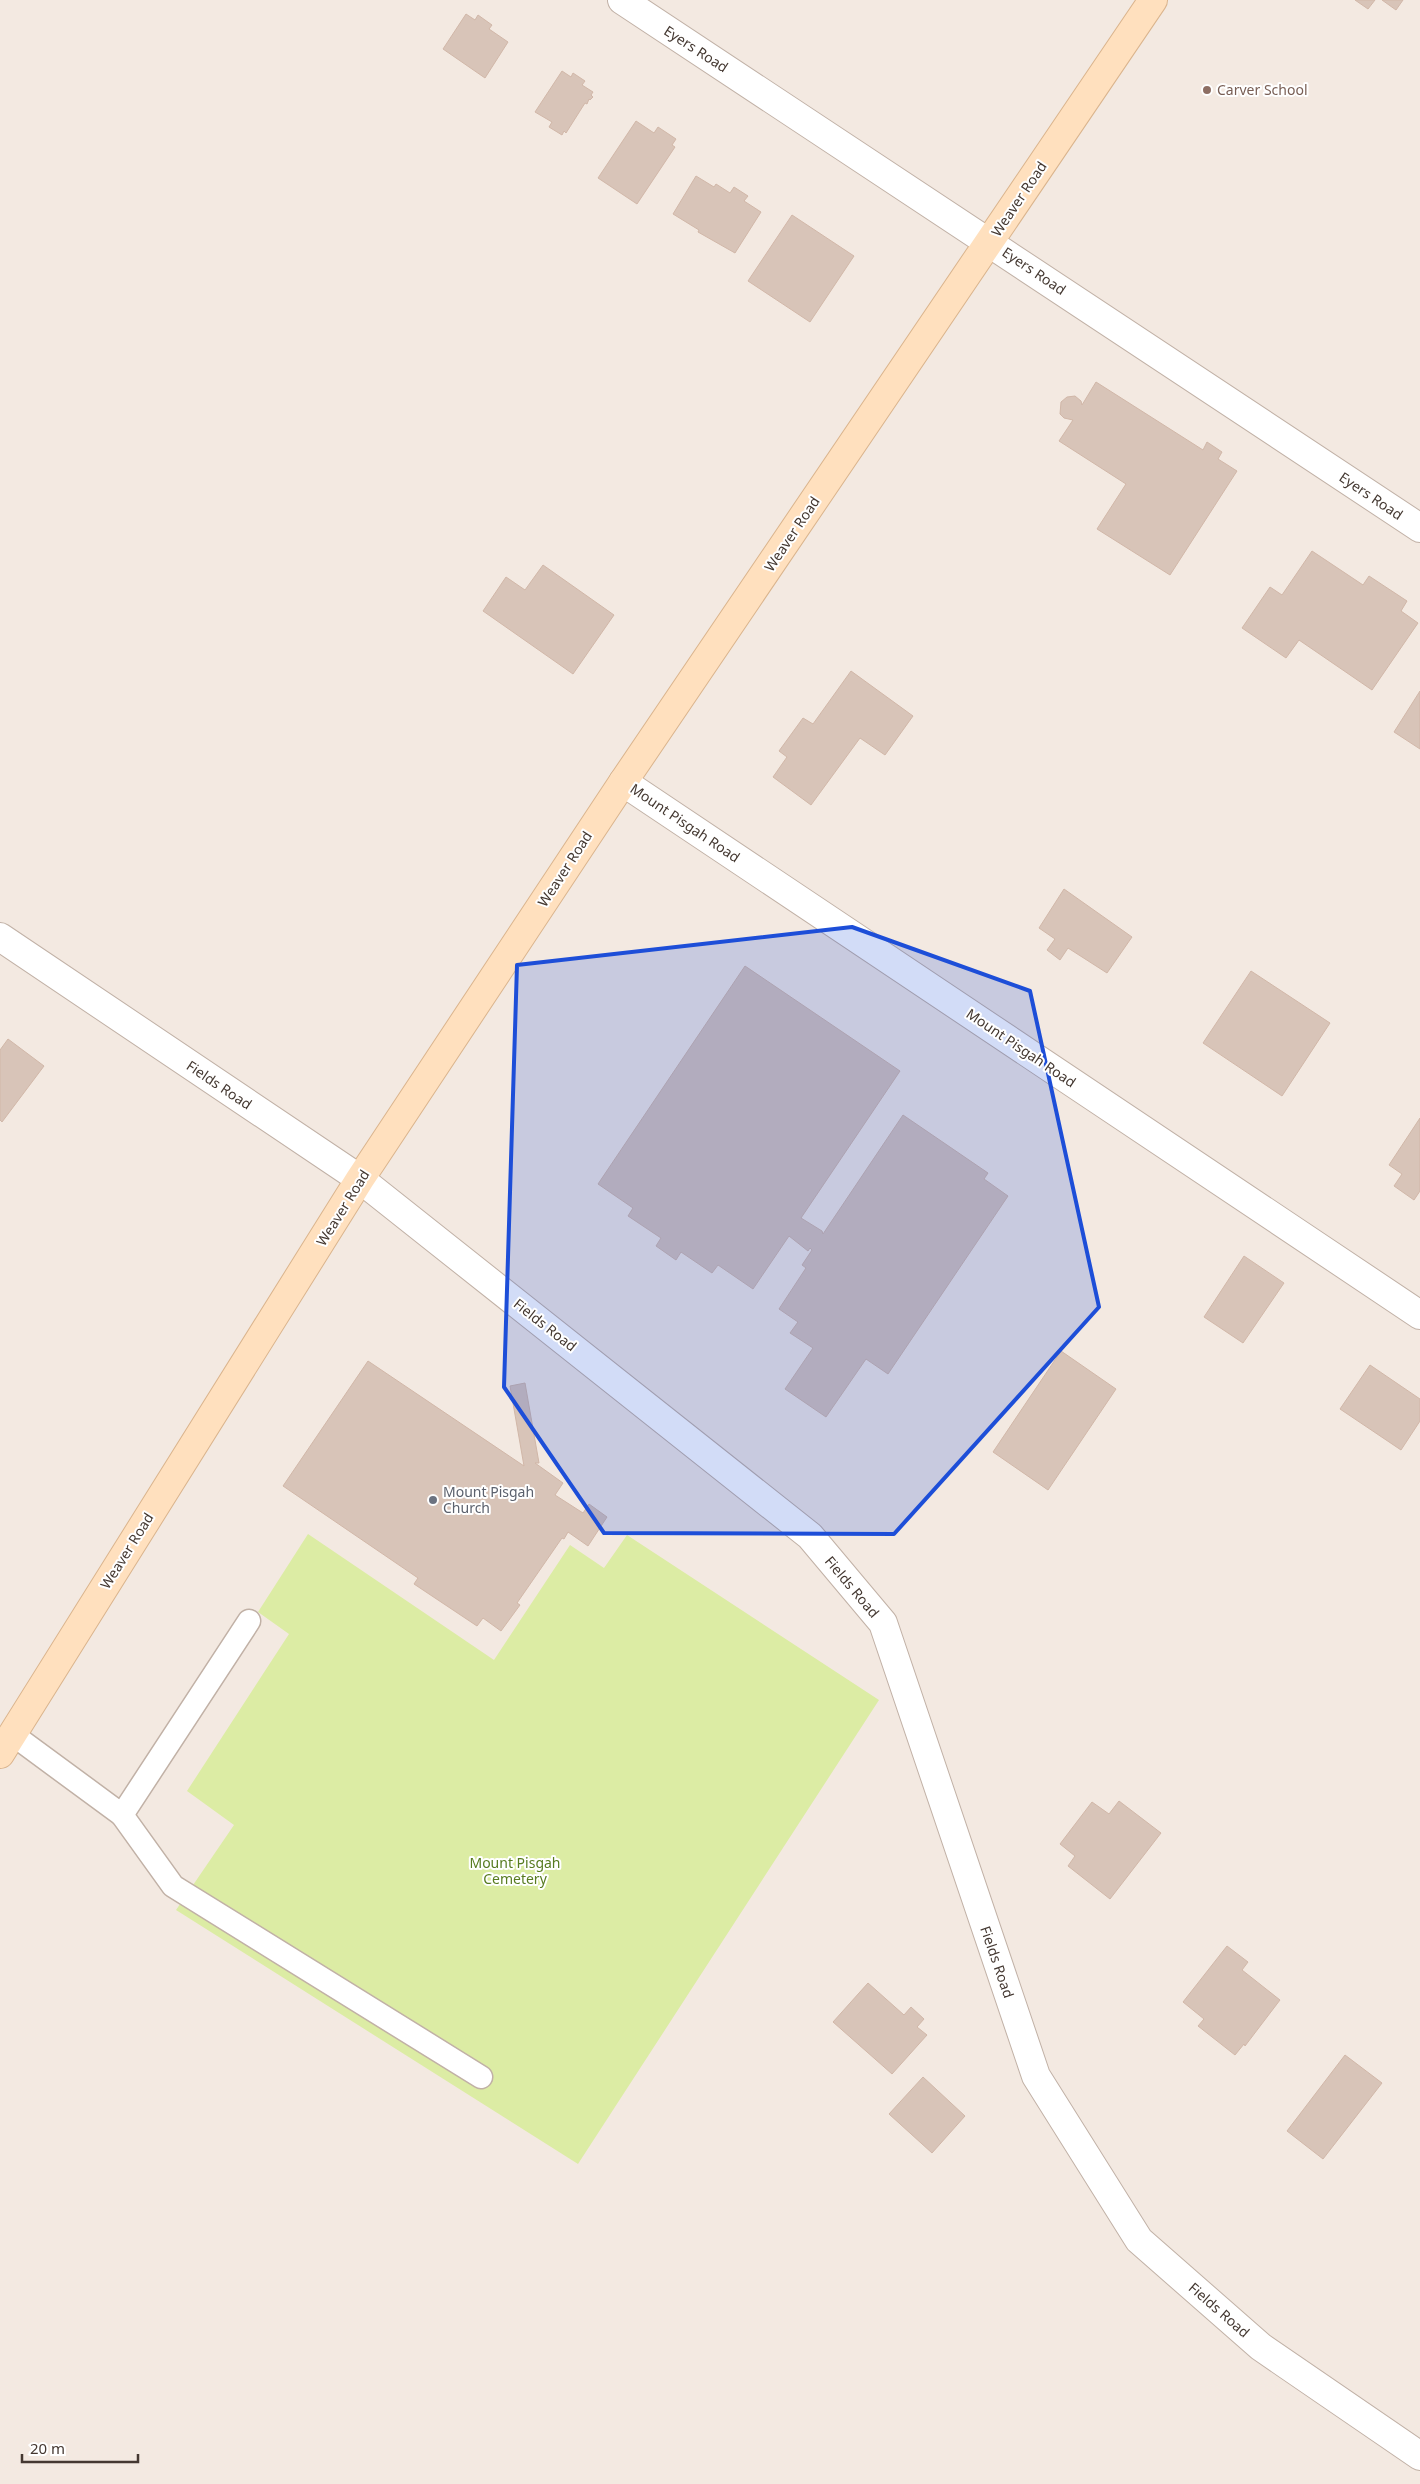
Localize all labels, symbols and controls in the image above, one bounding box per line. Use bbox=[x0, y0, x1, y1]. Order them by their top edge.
street label: Eyers Road bbox=[661, 21, 732, 76]
place label: Carver School bbox=[1217, 80, 1308, 99]
marker: Carver School bbox=[1201, 84, 1213, 96]
street label: Weaver Road bbox=[987, 158, 1051, 240]
street label: Eyers Road bbox=[999, 242, 1070, 299]
street label: Eyers Road bbox=[1336, 467, 1407, 524]
street label: Weaver Road bbox=[760, 493, 824, 575]
street label: Mount Pisgah Road bbox=[627, 779, 744, 866]
street label: Weaver Road bbox=[533, 827, 596, 910]
street label: Mount Pisgah Road bbox=[963, 1004, 1080, 1091]
street label: Fields Road bbox=[183, 1056, 256, 1113]
street label: Weaver Road bbox=[312, 1166, 374, 1249]
street label: Fields Road bbox=[510, 1294, 581, 1355]
place label: Mount Pisgah Church bbox=[443, 1482, 534, 1517]
marker: Mount Pisgah Church bbox=[427, 1494, 439, 1506]
street label: Weaver Road bbox=[96, 1509, 158, 1592]
street label: Fields Road bbox=[821, 1552, 884, 1622]
park label: Mount Pisgah Cemetery bbox=[469, 1853, 561, 1888]
street label: Fields Road bbox=[976, 1923, 1019, 2000]
street label: Fields Road bbox=[1185, 2278, 1254, 2341]
scale bar bbox=[22, 2432, 139, 2464]
text: 20 m bbox=[30, 2438, 65, 2458]

